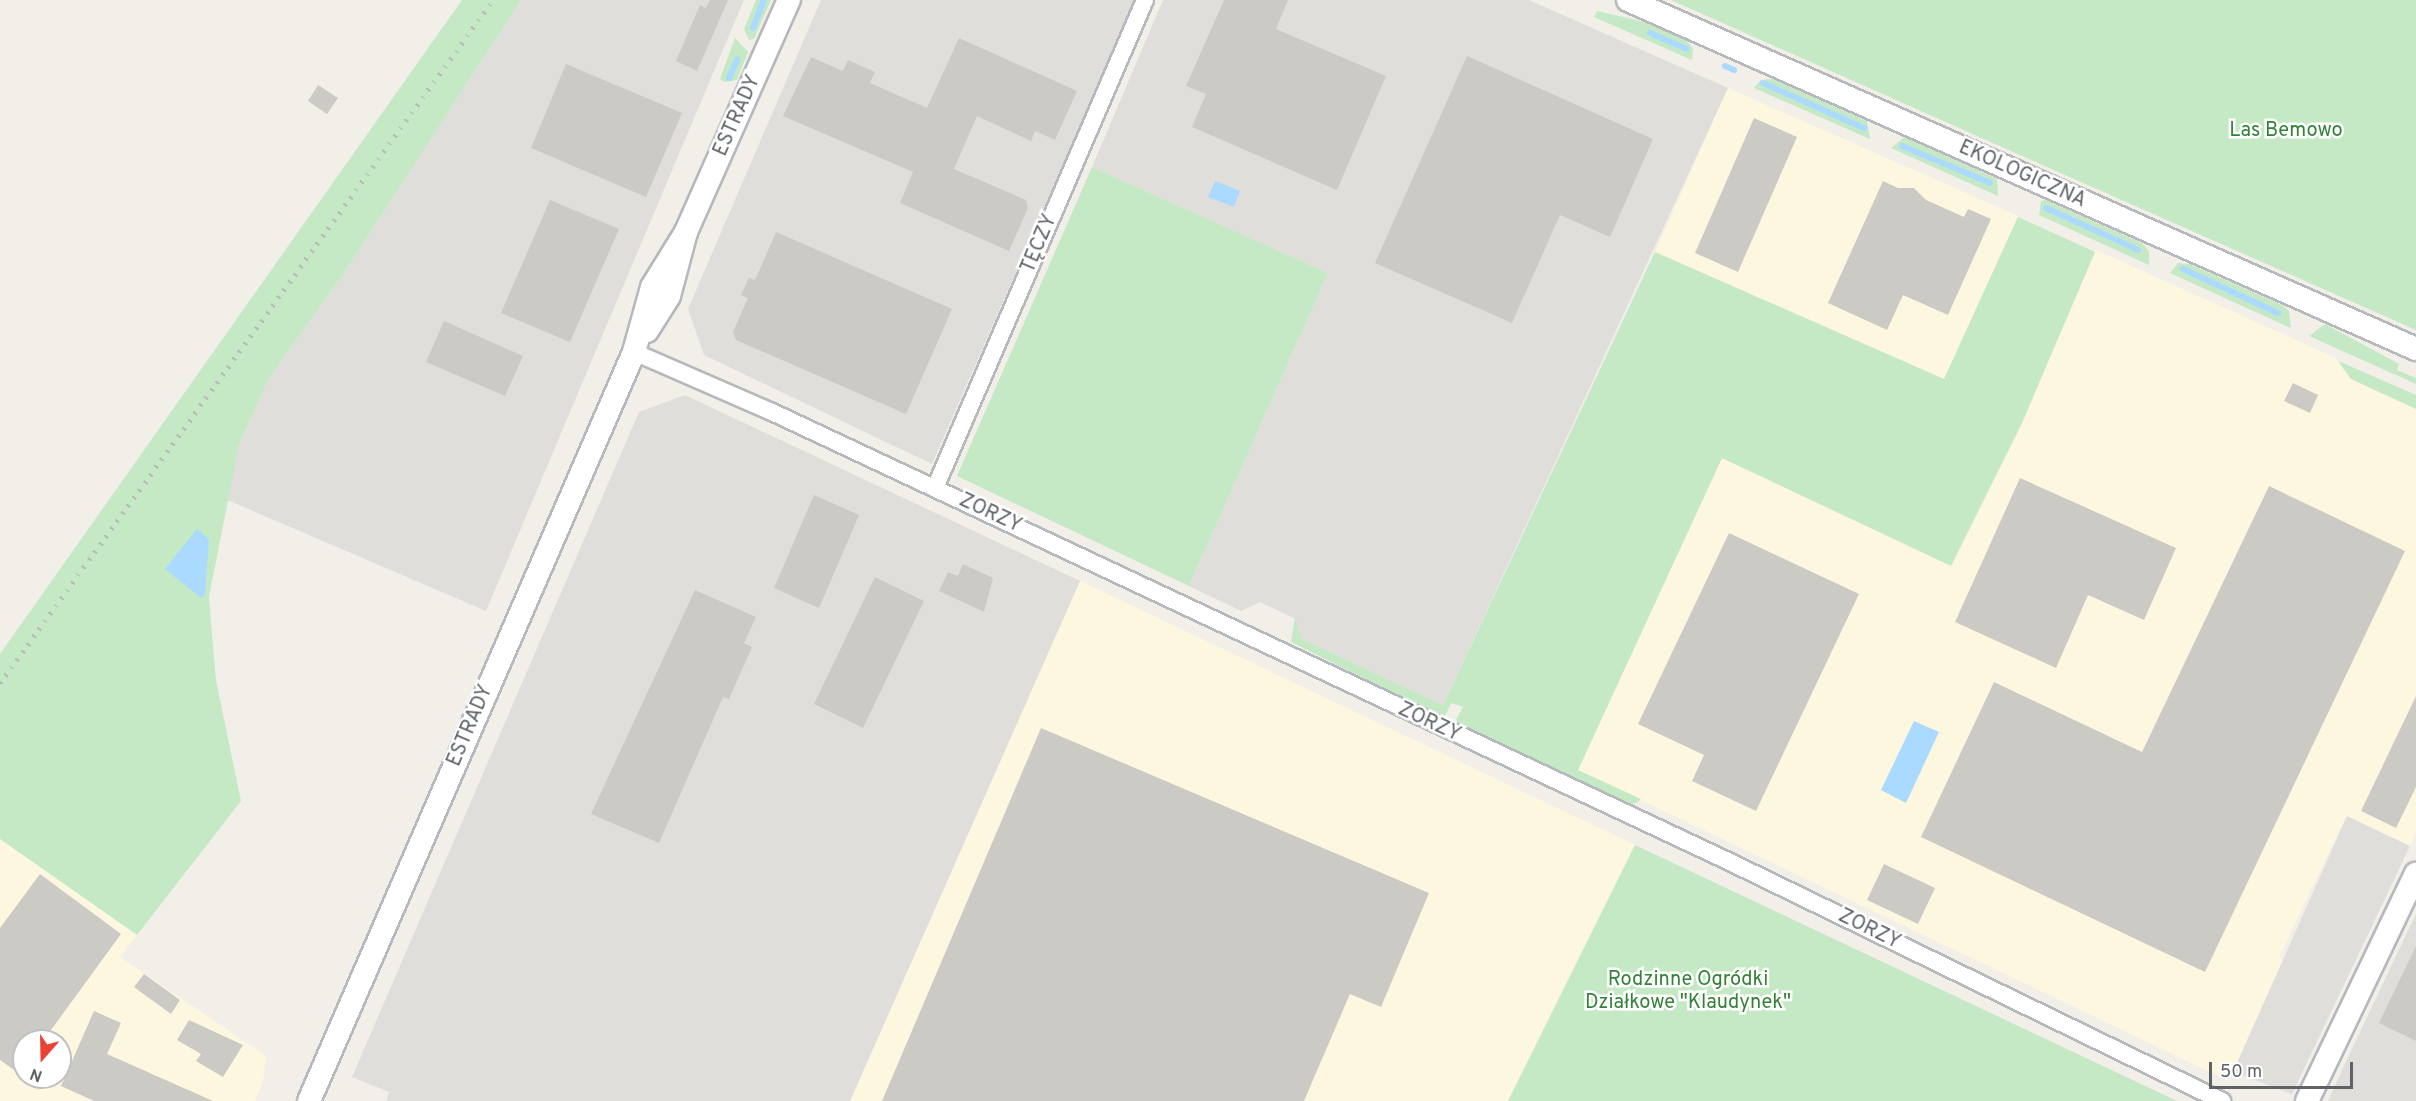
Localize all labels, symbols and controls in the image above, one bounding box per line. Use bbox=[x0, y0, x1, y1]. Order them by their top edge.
street label: ESTRADY bbox=[709, 72, 767, 160]
park label: Las Bemowo bbox=[2229, 119, 2343, 143]
street label: EKOLOGICZNA bbox=[1955, 136, 2089, 214]
street label: TĘCZY bbox=[1017, 211, 1063, 277]
street label: ZORZY bbox=[955, 489, 1025, 539]
street label: ESTRADY bbox=[443, 682, 499, 770]
street label: ZORZY bbox=[1394, 698, 1464, 748]
street label: ZORZY bbox=[1834, 905, 1904, 955]
park label: Rodzinne Ogródki Działkowe "Klaudynek" bbox=[1585, 968, 1791, 1015]
north arrow bbox=[12, 1029, 72, 1089]
scale bar bbox=[2212, 1050, 2356, 1088]
text: 50 m bbox=[2220, 1061, 2262, 1084]
text: N bbox=[28, 1063, 45, 1085]

